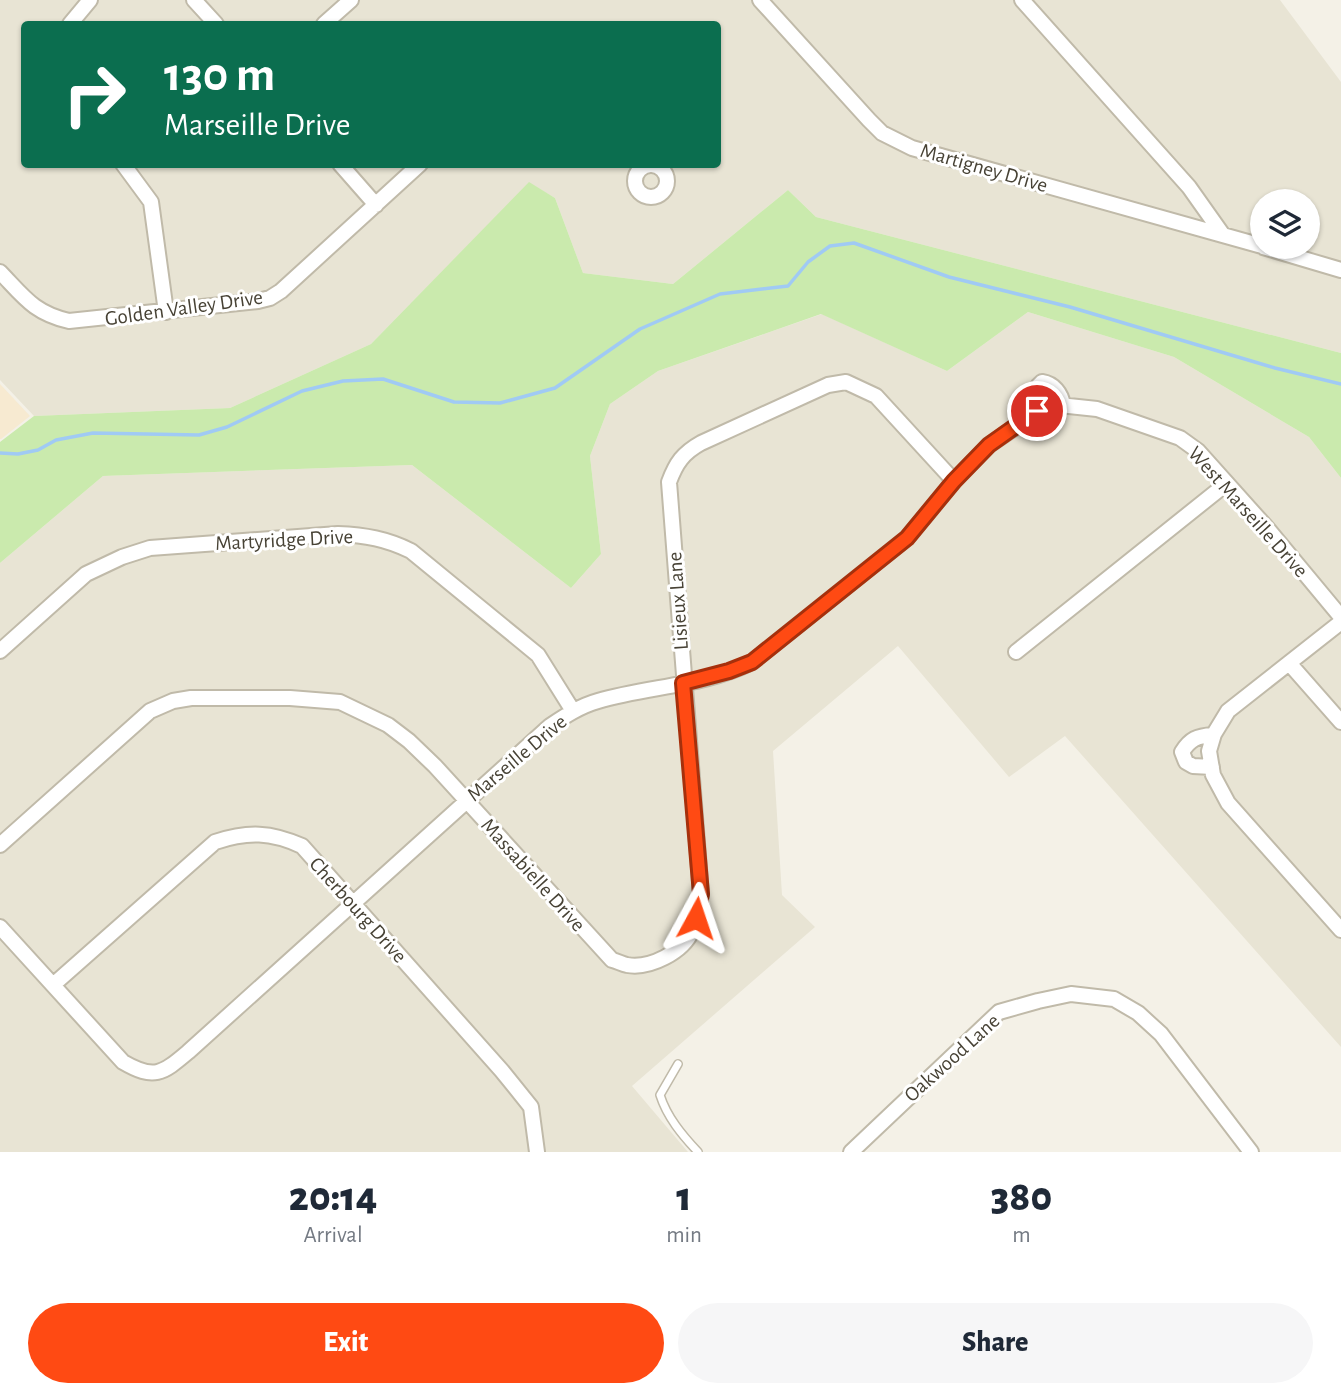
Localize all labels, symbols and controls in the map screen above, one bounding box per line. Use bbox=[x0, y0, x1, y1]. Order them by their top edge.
icon: right bbox=[49, 49, 140, 140]
text: 130 m bbox=[164, 51, 275, 100]
text: Marseille Drive bbox=[164, 109, 350, 141]
street label: Martigney Drive bbox=[918, 140, 1050, 196]
map controls bbox=[1250, 189, 1320, 259]
button: layers bbox=[1250, 189, 1320, 259]
street label: Golden Valley Drive bbox=[104, 287, 264, 329]
pin bbox=[1007, 381, 1067, 441]
icon: arrive bbox=[1018, 392, 1056, 430]
street label: West Marseille Drive bbox=[1184, 443, 1312, 581]
street label: Martyridge Drive bbox=[214, 526, 354, 554]
street label: Lisieux Lane bbox=[664, 551, 692, 651]
street label: Marseille Drive bbox=[463, 711, 571, 805]
street label: Massabielle Drive bbox=[477, 814, 589, 936]
street label: Cherbourg Drive bbox=[305, 853, 411, 967]
position arrow bbox=[659, 881, 733, 955]
street label: Oakwood Lane bbox=[900, 1010, 1004, 1106]
text: 20:14 bbox=[289, 1176, 377, 1218]
text: 1 bbox=[676, 1176, 692, 1218]
text: 380 bbox=[991, 1176, 1052, 1218]
text: Arrival bbox=[304, 1224, 363, 1247]
text: min bbox=[666, 1224, 702, 1247]
text: m bbox=[1012, 1224, 1031, 1247]
button: Exit bbox=[28, 1303, 664, 1383]
button: Share bbox=[678, 1303, 1313, 1383]

